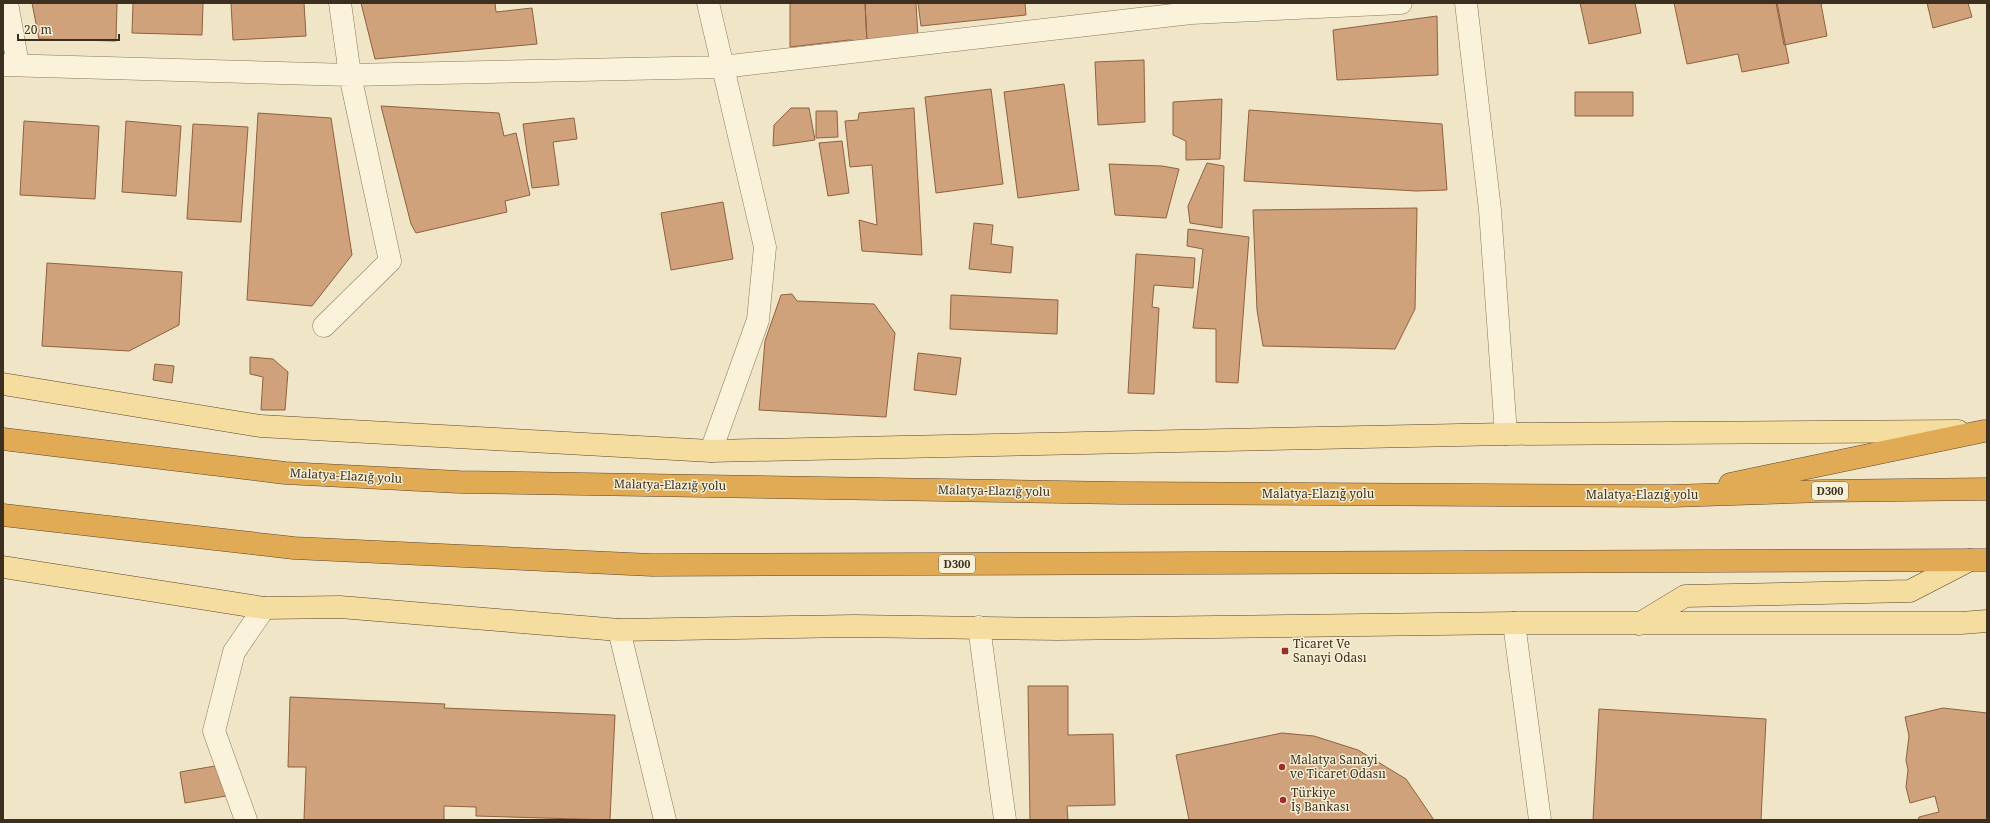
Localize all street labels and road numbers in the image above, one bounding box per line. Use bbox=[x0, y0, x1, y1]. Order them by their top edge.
street label: Malatya-Elazığ yolu bbox=[289, 464, 403, 487]
street label: Malatya-Elazığ yolu bbox=[614, 475, 727, 494]
street label: Malatya-Elazığ yolu bbox=[938, 481, 1051, 500]
road number: D300 bbox=[1812, 482, 1848, 500]
street label: Malatya-Elazığ yolu bbox=[1262, 485, 1375, 502]
street label: Malatya-Elazığ yolu bbox=[1586, 486, 1699, 503]
road number: D300 bbox=[939, 555, 975, 573]

